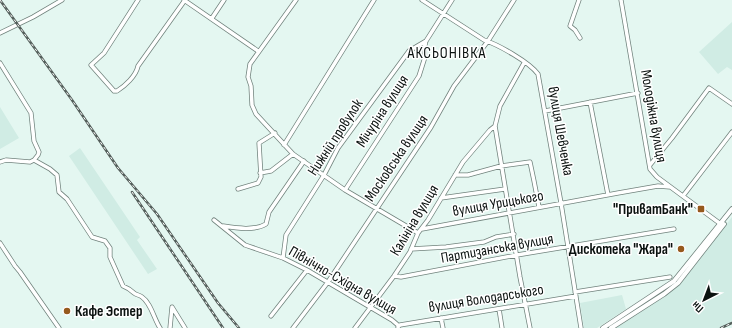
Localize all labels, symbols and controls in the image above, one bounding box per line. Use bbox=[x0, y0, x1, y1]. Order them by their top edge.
district label: АКСЬОНІВКА bbox=[407, 44, 486, 63]
street label: Молодіжна вулиця bbox=[636, 68, 671, 164]
street label: Мічуріна вулиця bbox=[352, 71, 413, 151]
street label: вулиця Шевченка bbox=[543, 85, 578, 177]
street label: Нижній провулок bbox=[304, 95, 367, 179]
street label: Московська вулиця bbox=[360, 111, 432, 205]
street label: Калініна вулиця bbox=[386, 181, 443, 259]
street label: вулиця Урицького bbox=[451, 186, 545, 221]
place label: "ПриватБанк" bbox=[613, 200, 693, 219]
marker: "ПриватБанк" bbox=[696, 204, 706, 214]
street label: Партизанська вулиця bbox=[439, 229, 555, 268]
place label: Дискотека "Жара" bbox=[569, 240, 673, 259]
street label: Північно-Східна вулиця bbox=[285, 242, 400, 319]
marker: Дискотека "Жара" bbox=[676, 244, 686, 254]
street label: вулиця Володарського bbox=[427, 280, 545, 317]
north arrow bbox=[684, 280, 724, 320]
text: Пн bbox=[689, 299, 706, 315]
place label: Кафе Эстер bbox=[75, 302, 142, 321]
marker: Кафе Эстер bbox=[62, 306, 72, 316]

